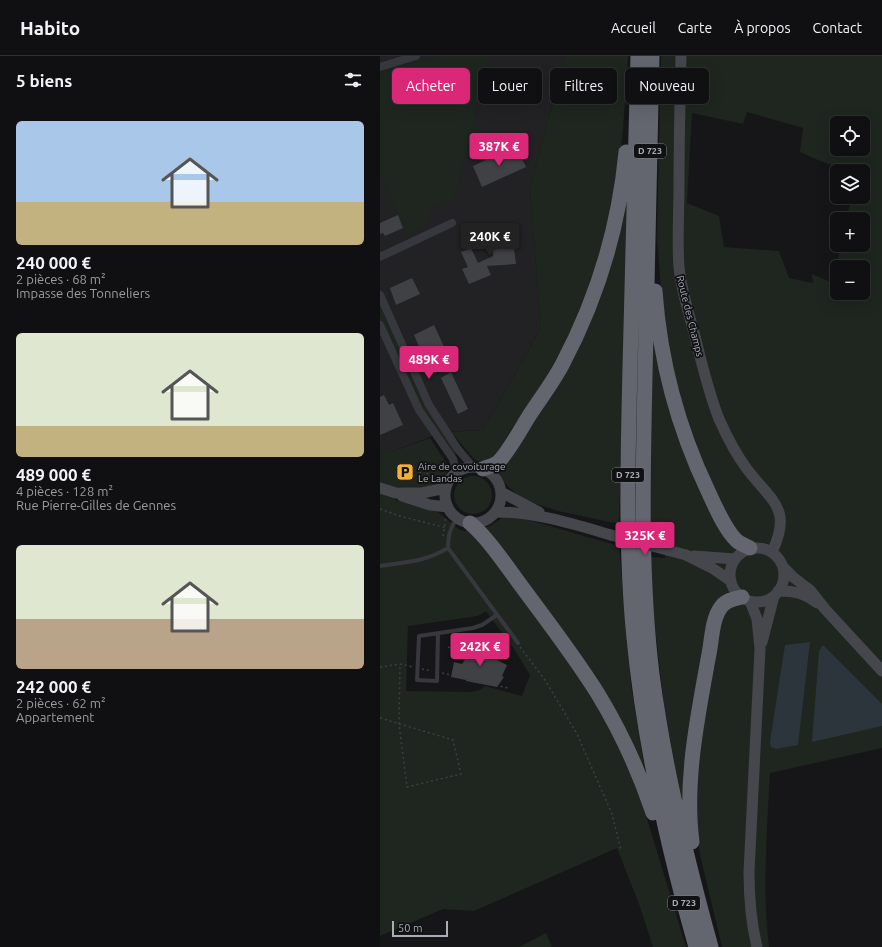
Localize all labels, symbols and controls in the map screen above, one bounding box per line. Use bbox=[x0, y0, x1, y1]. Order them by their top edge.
text: Habito bbox=[20, 17, 80, 39]
text: Accueil bbox=[611, 20, 656, 36]
text: Carte bbox=[678, 20, 712, 36]
text: À propos bbox=[734, 20, 791, 36]
text: Contact bbox=[813, 20, 862, 36]
chip: Acheter bbox=[392, 68, 470, 104]
chip: Louer bbox=[478, 68, 542, 104]
chip: Filtres bbox=[550, 68, 617, 104]
chip: Nouveau bbox=[625, 68, 709, 104]
icon: filters bbox=[342, 69, 364, 91]
text: 5 biens bbox=[16, 71, 72, 90]
map controls bbox=[830, 116, 870, 300]
button: locate bbox=[830, 116, 870, 156]
pin: 387K € bbox=[466, 133, 532, 167]
text: 387K € bbox=[478, 139, 520, 153]
road number: D 723 bbox=[634, 144, 666, 158]
icon: home bbox=[154, 147, 226, 219]
button: layers bbox=[830, 164, 870, 204]
button: + bbox=[830, 212, 870, 252]
pin: 240K € bbox=[457, 223, 523, 257]
text: 240K € bbox=[469, 229, 511, 243]
text: 240 000 € bbox=[16, 253, 91, 272]
button: − bbox=[830, 260, 870, 300]
text: 2 pièces · 68 m² bbox=[16, 272, 106, 286]
street label: Route des Champs bbox=[675, 274, 705, 358]
text: Impasse des Tonneliers bbox=[16, 286, 150, 300]
pin: 489K € bbox=[396, 346, 462, 380]
text: 489K € bbox=[408, 352, 450, 366]
icon: home bbox=[154, 359, 226, 431]
place label: Aire de covoiturage Le Landas bbox=[418, 461, 506, 484]
parking icon: Aire de covoiturage Le Landas bbox=[395, 462, 415, 482]
text: 489 000 € bbox=[16, 465, 91, 484]
road number: D 723 bbox=[612, 468, 644, 482]
text: 4 pièces · 128 m² bbox=[16, 484, 113, 498]
text: Rue Pierre-Gilles de Gennes bbox=[16, 498, 176, 512]
pin: 325K € bbox=[612, 522, 678, 556]
text: 325K € bbox=[624, 528, 666, 542]
icon: home bbox=[154, 571, 226, 643]
pin: 242K € bbox=[447, 633, 513, 667]
text: 242K € bbox=[459, 639, 501, 653]
text: 242 000 € bbox=[16, 677, 91, 696]
text: 2 pièces · 62 m² bbox=[16, 696, 106, 710]
text: Appartement bbox=[16, 710, 94, 724]
road number: D 723 bbox=[668, 896, 700, 910]
scale bar bbox=[392, 919, 448, 938]
text: 50 m bbox=[398, 922, 422, 934]

